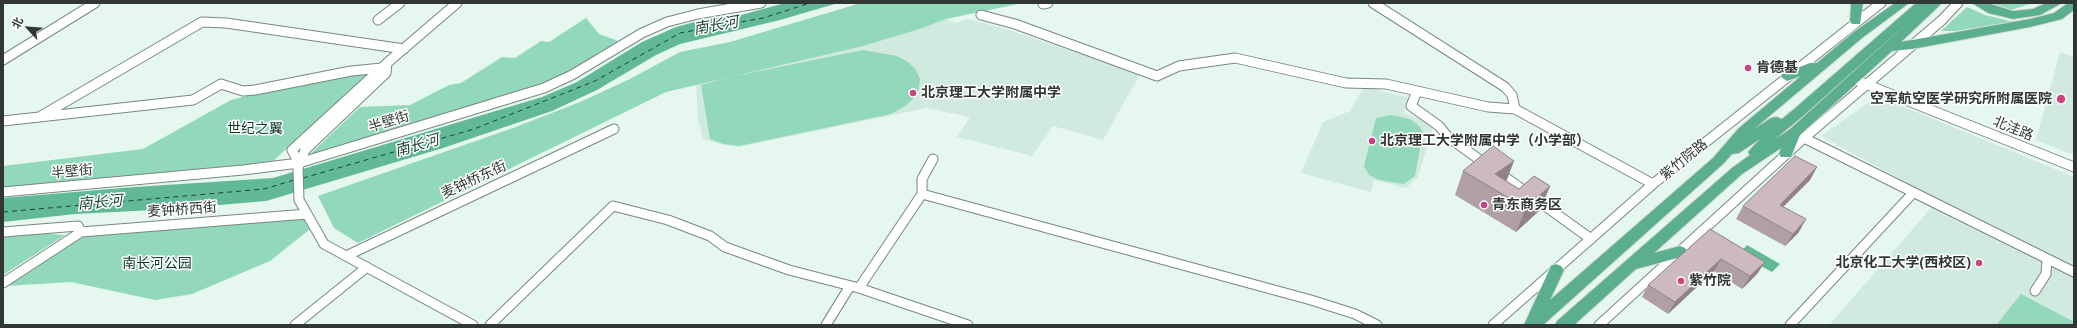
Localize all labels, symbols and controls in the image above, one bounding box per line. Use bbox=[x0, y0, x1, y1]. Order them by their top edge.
north arrow bbox=[8, 8, 48, 48]
water label: 南长河 bbox=[692, 13, 740, 39]
text: 北 bbox=[8, 14, 26, 31]
place label: 肯德基 bbox=[1756, 60, 1798, 76]
marker: 肯德基 bbox=[1743, 63, 1753, 73]
place label: 北京理工大学附属中学 bbox=[921, 85, 1061, 101]
marker: 北京理工大学附属中学 bbox=[908, 88, 918, 98]
place label: 空军航空医学研究所附属医院 bbox=[1870, 91, 2052, 107]
marker: 空军航空医学研究所附属医院 bbox=[2055, 93, 2067, 105]
street label: 半壁街 bbox=[366, 108, 412, 136]
street label: 北洼路 bbox=[1990, 113, 2036, 145]
park label: 世纪之翼 bbox=[227, 121, 283, 137]
water label: 南长河 bbox=[393, 131, 441, 161]
place label: 北京理工大学附属中学（小学部） bbox=[1380, 133, 1590, 149]
marker: 北京理工大学附属中学（小学部） bbox=[1367, 136, 1377, 146]
street label: 紫竹院路 bbox=[1657, 136, 1711, 184]
street label: 麦钟桥东街 bbox=[439, 158, 509, 202]
street label: 半壁街 bbox=[50, 162, 94, 182]
water label: 南长河 bbox=[77, 192, 123, 214]
place label: 青东商务区 bbox=[1492, 197, 1562, 213]
street label: 麦钟桥西街 bbox=[146, 199, 218, 221]
marker: 青东商务区 bbox=[1479, 200, 1489, 210]
place label: 北京化工大学(西校区) bbox=[1836, 255, 1971, 271]
park label: 南长河公园 bbox=[122, 256, 192, 272]
marker: 北京化工大学(西校区) bbox=[1974, 258, 1984, 268]
place label: 紫竹院 bbox=[1689, 273, 1731, 289]
marker: 紫竹院 bbox=[1676, 276, 1686, 286]

